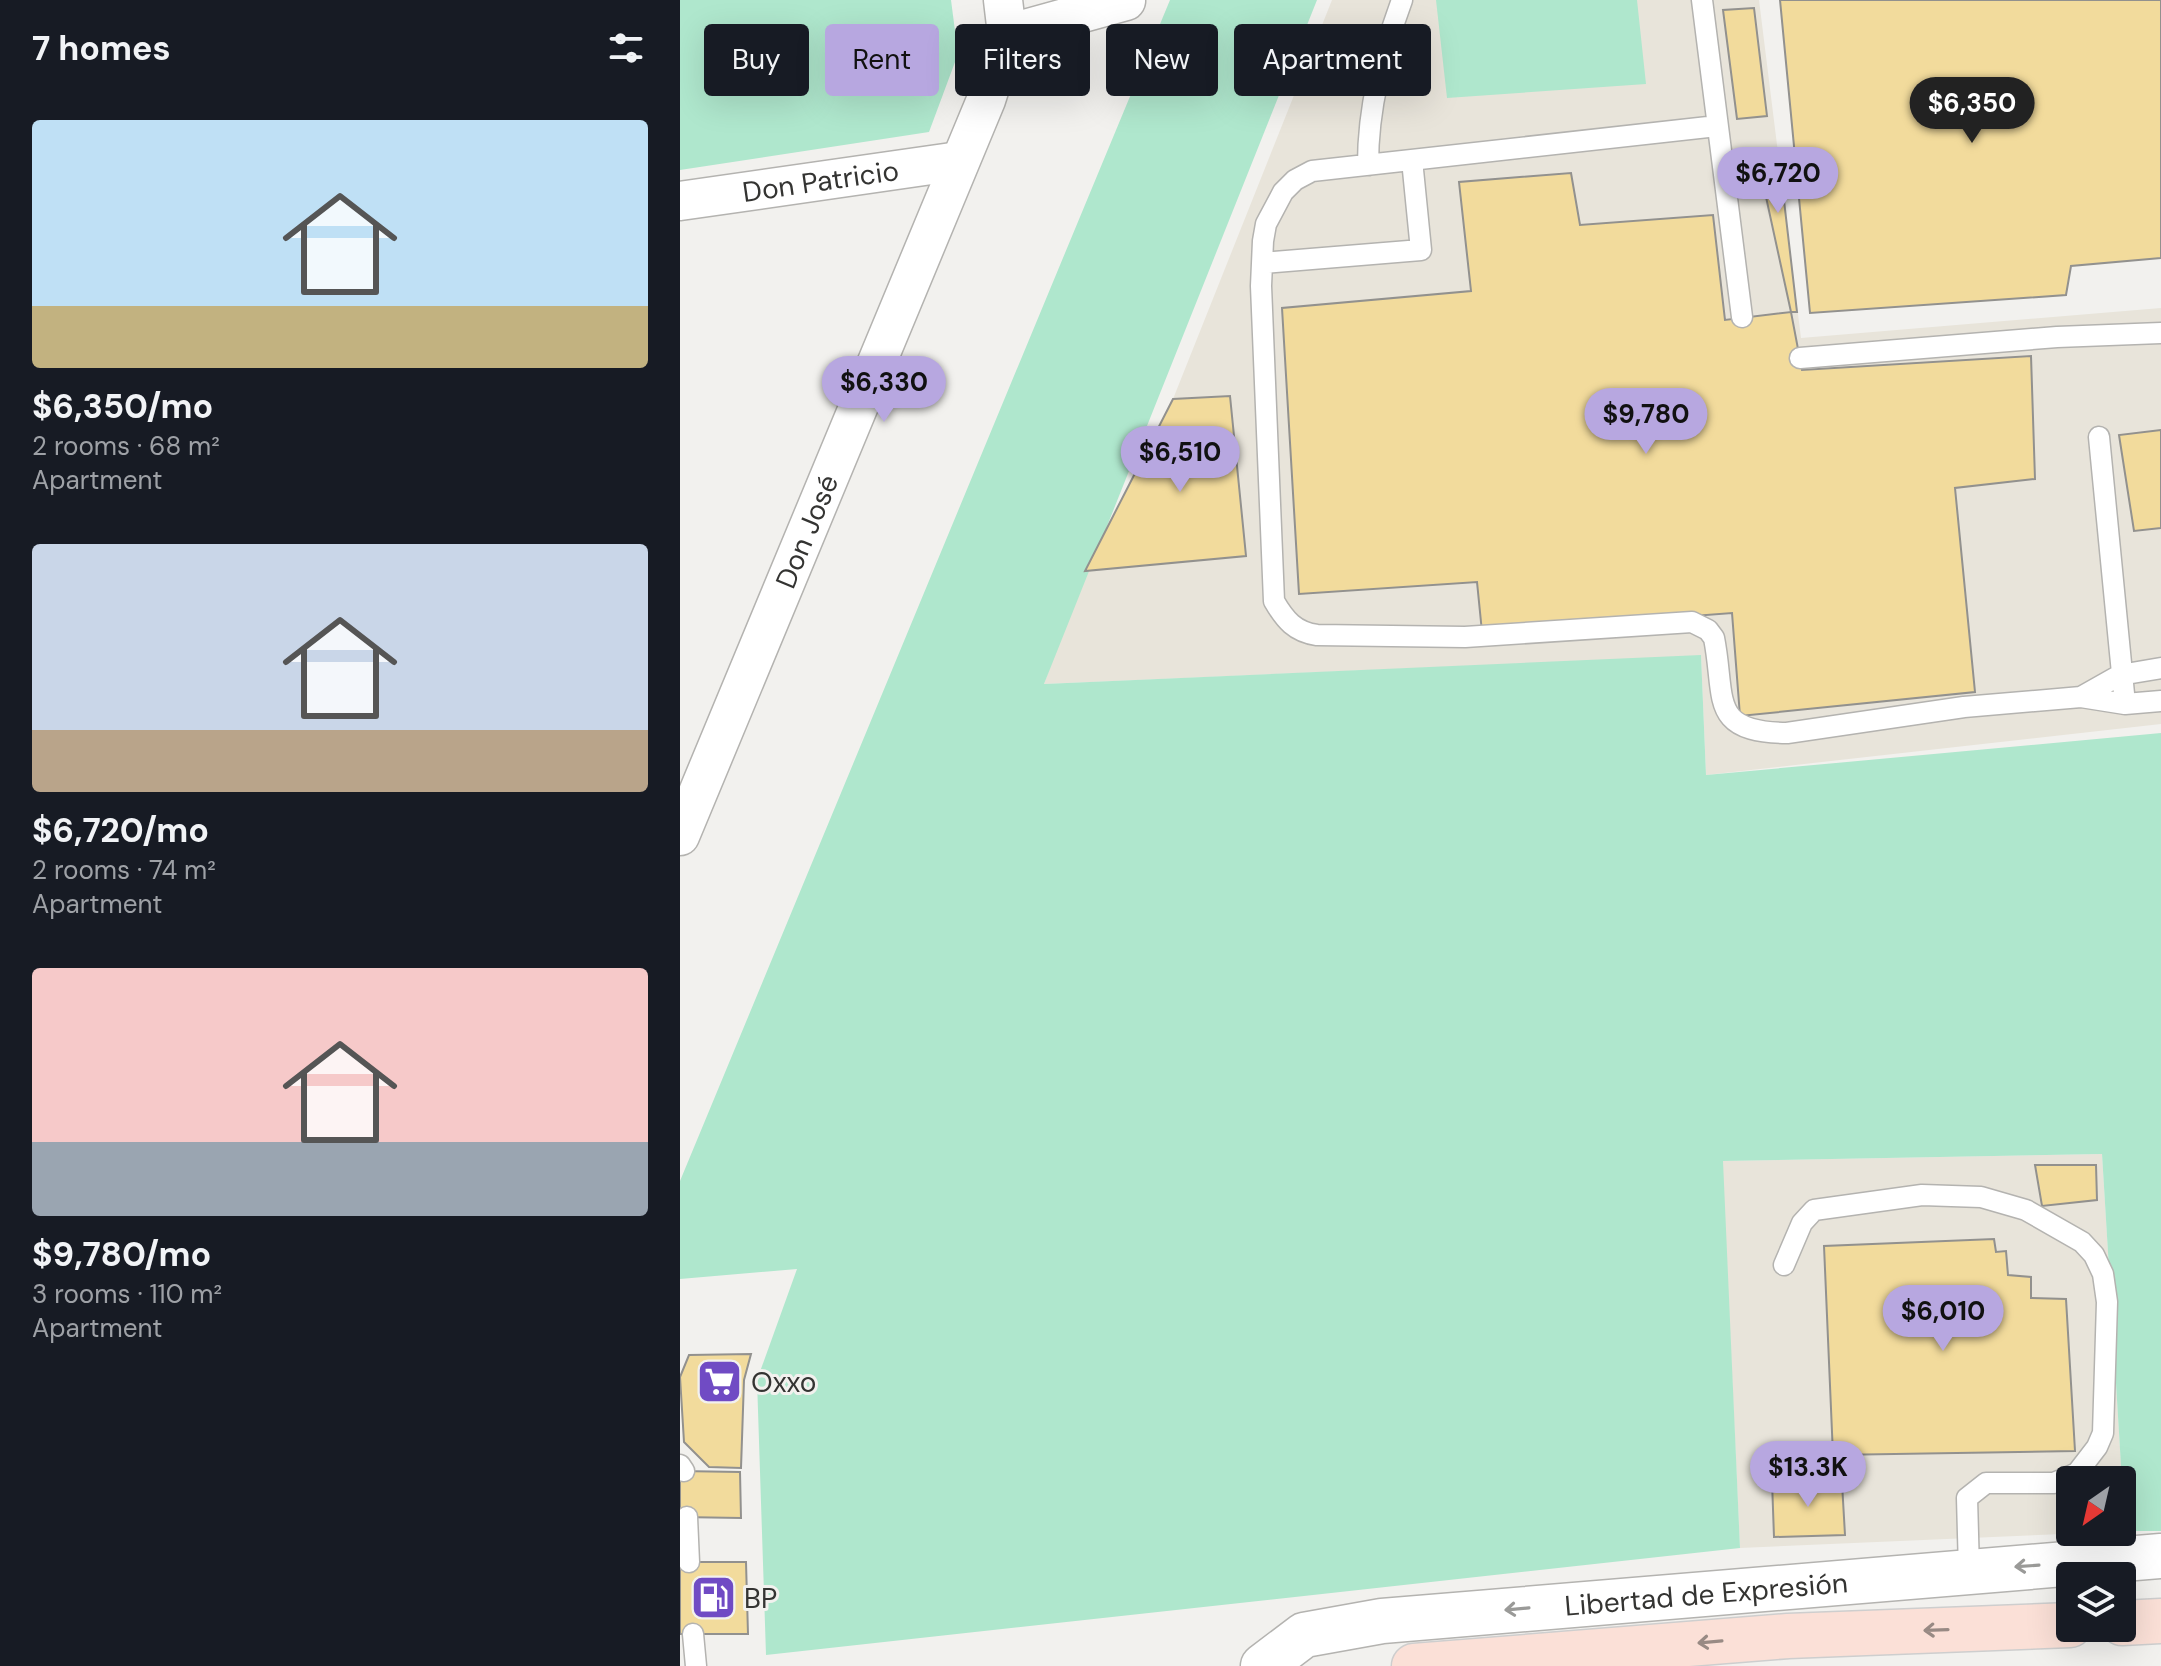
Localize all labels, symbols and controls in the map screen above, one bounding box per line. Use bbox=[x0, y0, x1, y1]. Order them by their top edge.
chip: Buy bbox=[704, 24, 809, 96]
chip: Rent bbox=[825, 24, 939, 96]
chip: Filters bbox=[955, 24, 1090, 96]
chip: New bbox=[1106, 24, 1218, 96]
chip: Apartment bbox=[1234, 24, 1431, 96]
text: 7 homes bbox=[32, 26, 171, 71]
icon: filters bbox=[604, 26, 648, 70]
pin: $6,350 bbox=[1907, 77, 2037, 145]
text: $6,350 bbox=[1928, 86, 2016, 120]
pin: $6,720 bbox=[1713, 147, 1843, 215]
street label: Don Patricio bbox=[740, 152, 901, 211]
text: $6,720 bbox=[1735, 156, 1821, 190]
icon: home bbox=[268, 172, 412, 316]
pin: $6,330 bbox=[819, 356, 949, 424]
text: $6,330 bbox=[840, 365, 928, 399]
text: $6,350/mo bbox=[32, 384, 213, 429]
pin: $9,780 bbox=[1581, 388, 1711, 456]
text: $9,780 bbox=[1602, 397, 1690, 431]
pin: $6,510 bbox=[1115, 426, 1245, 494]
text: 2 rooms · 68 m² bbox=[32, 429, 220, 463]
text: $6,510 bbox=[1139, 435, 1221, 469]
text: Apartment bbox=[32, 463, 163, 497]
street label: Don José bbox=[767, 469, 847, 594]
icon: home bbox=[268, 596, 412, 740]
text: $6,720/mo bbox=[32, 808, 209, 853]
text: 2 rooms · 74 m² bbox=[32, 853, 216, 887]
text: Apartment bbox=[32, 887, 163, 921]
icon: home bbox=[268, 1020, 412, 1164]
text: $9,780/mo bbox=[32, 1232, 211, 1277]
text: 3 rooms · 110 m² bbox=[32, 1277, 222, 1311]
pin: $6,010 bbox=[1878, 1285, 2008, 1353]
text: $6,010 bbox=[1901, 1294, 1985, 1328]
text: Apartment bbox=[32, 1311, 163, 1345]
supermarket icon: Oxxo bbox=[696, 1358, 744, 1406]
place label: Oxxo bbox=[751, 1364, 816, 1401]
pin: $13.3K bbox=[1743, 1441, 1873, 1509]
text: $13.3K bbox=[1768, 1450, 1848, 1484]
north arrow bbox=[2056, 1466, 2136, 1546]
map controls bbox=[2056, 1466, 2136, 1642]
one-way arrow bbox=[2014, 1559, 2041, 1574]
button: layers bbox=[2056, 1562, 2136, 1642]
street label: Libertad de Expresión bbox=[1563, 1564, 1849, 1625]
fuel station icon: BP bbox=[689, 1574, 737, 1622]
place label: BP bbox=[744, 1580, 777, 1617]
one-way arrow bbox=[1504, 1602, 1531, 1617]
one-way arrow bbox=[1923, 1623, 1950, 1638]
one-way arrow bbox=[1697, 1635, 1724, 1650]

